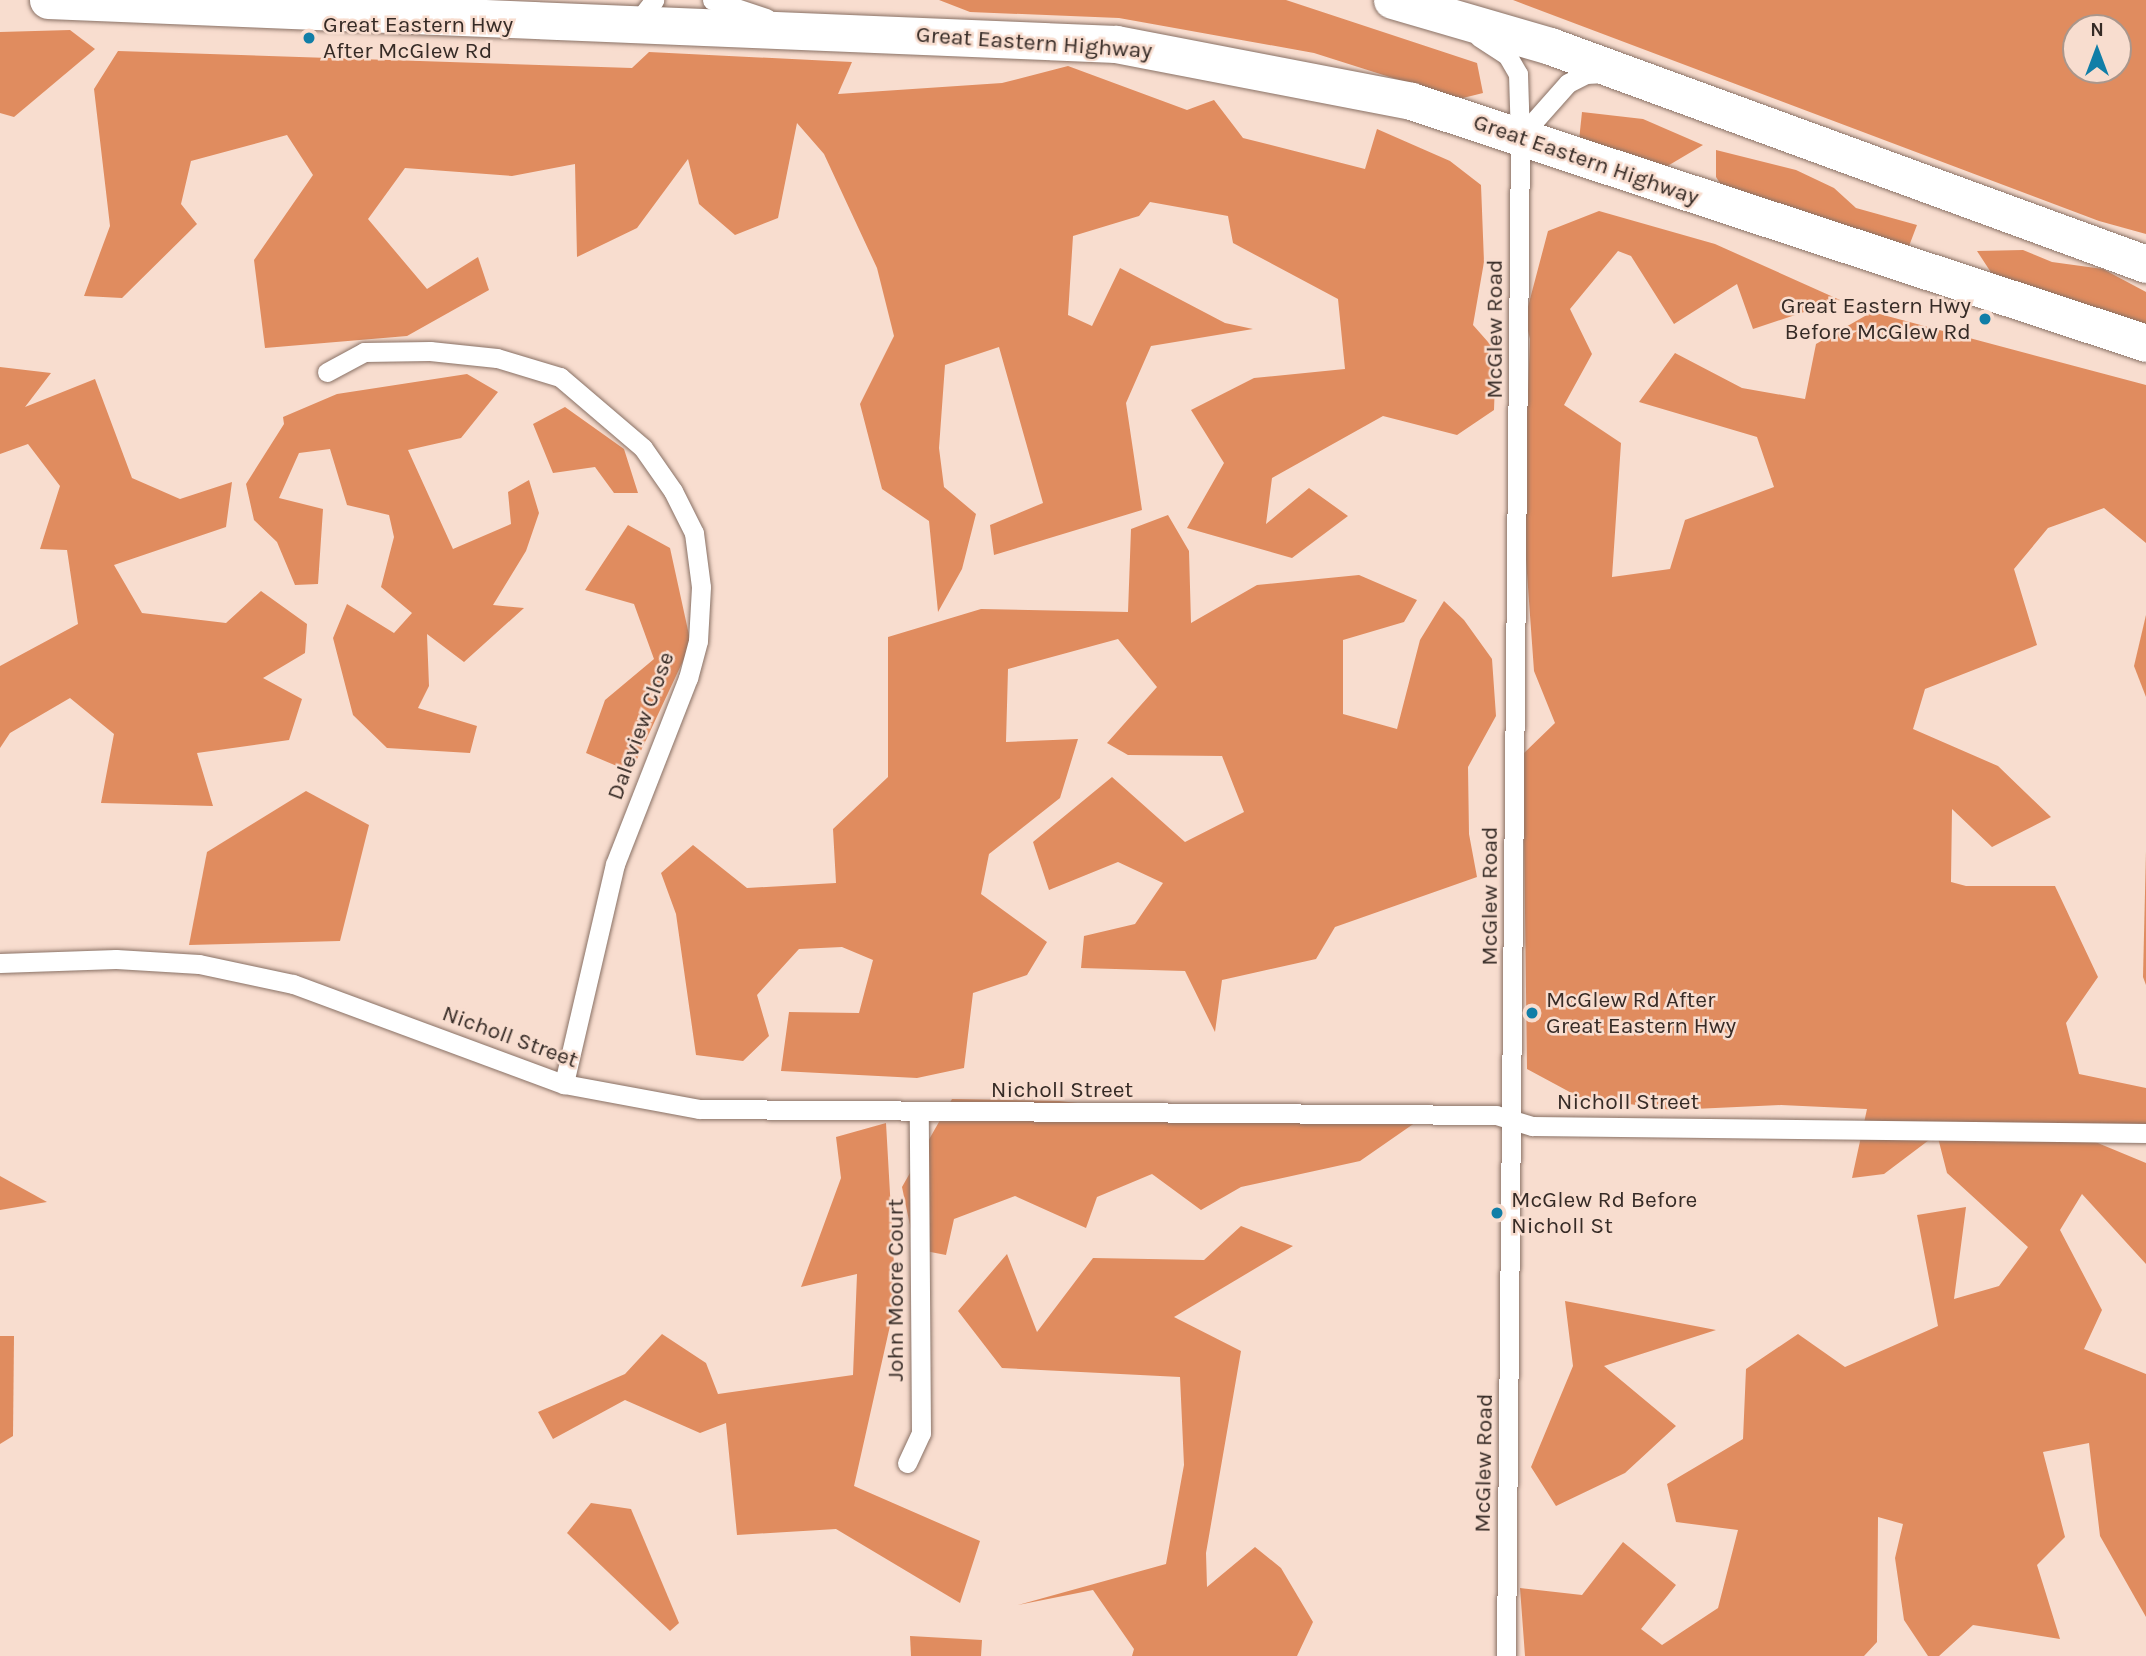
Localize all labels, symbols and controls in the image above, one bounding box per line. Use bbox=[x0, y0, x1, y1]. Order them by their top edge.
place label: Great Eastern Hwy After McGlew Rd bbox=[323, 11, 513, 65]
north arrow bbox=[2062, 14, 2132, 84]
text: N bbox=[2090, 19, 2104, 41]
street label: Great Eastern Highway bbox=[915, 21, 1153, 65]
marker: Great Eastern Hwy After McGlew Rd bbox=[301, 30, 317, 46]
street label: Great Eastern Highway bbox=[1470, 108, 1702, 212]
street label: McGlew Road bbox=[1481, 259, 1509, 399]
place label: Great Eastern Hwy Before McGlew Rd bbox=[1781, 292, 1971, 346]
marker: Great Eastern Hwy Before McGlew Rd bbox=[1977, 311, 1993, 327]
street label: Daleview Close bbox=[601, 648, 681, 804]
street label: McGlew Road bbox=[1476, 826, 1504, 966]
place label: McGlew Rd After Great Eastern Hwy bbox=[1546, 986, 1736, 1040]
street label: Nicholl Street bbox=[438, 1000, 582, 1074]
marker: McGlew Rd After Great Eastern Hwy bbox=[1524, 1005, 1540, 1021]
street label: Nicholl Street bbox=[991, 1076, 1133, 1104]
street label: Nicholl Street bbox=[1557, 1088, 1699, 1116]
place label: McGlew Rd Before Nicholl St bbox=[1511, 1186, 1697, 1240]
street label: John Moore Court bbox=[882, 1199, 910, 1381]
marker: McGlew Rd Before Nicholl St bbox=[1489, 1205, 1505, 1221]
street label: McGlew Road bbox=[1469, 1393, 1499, 1533]

